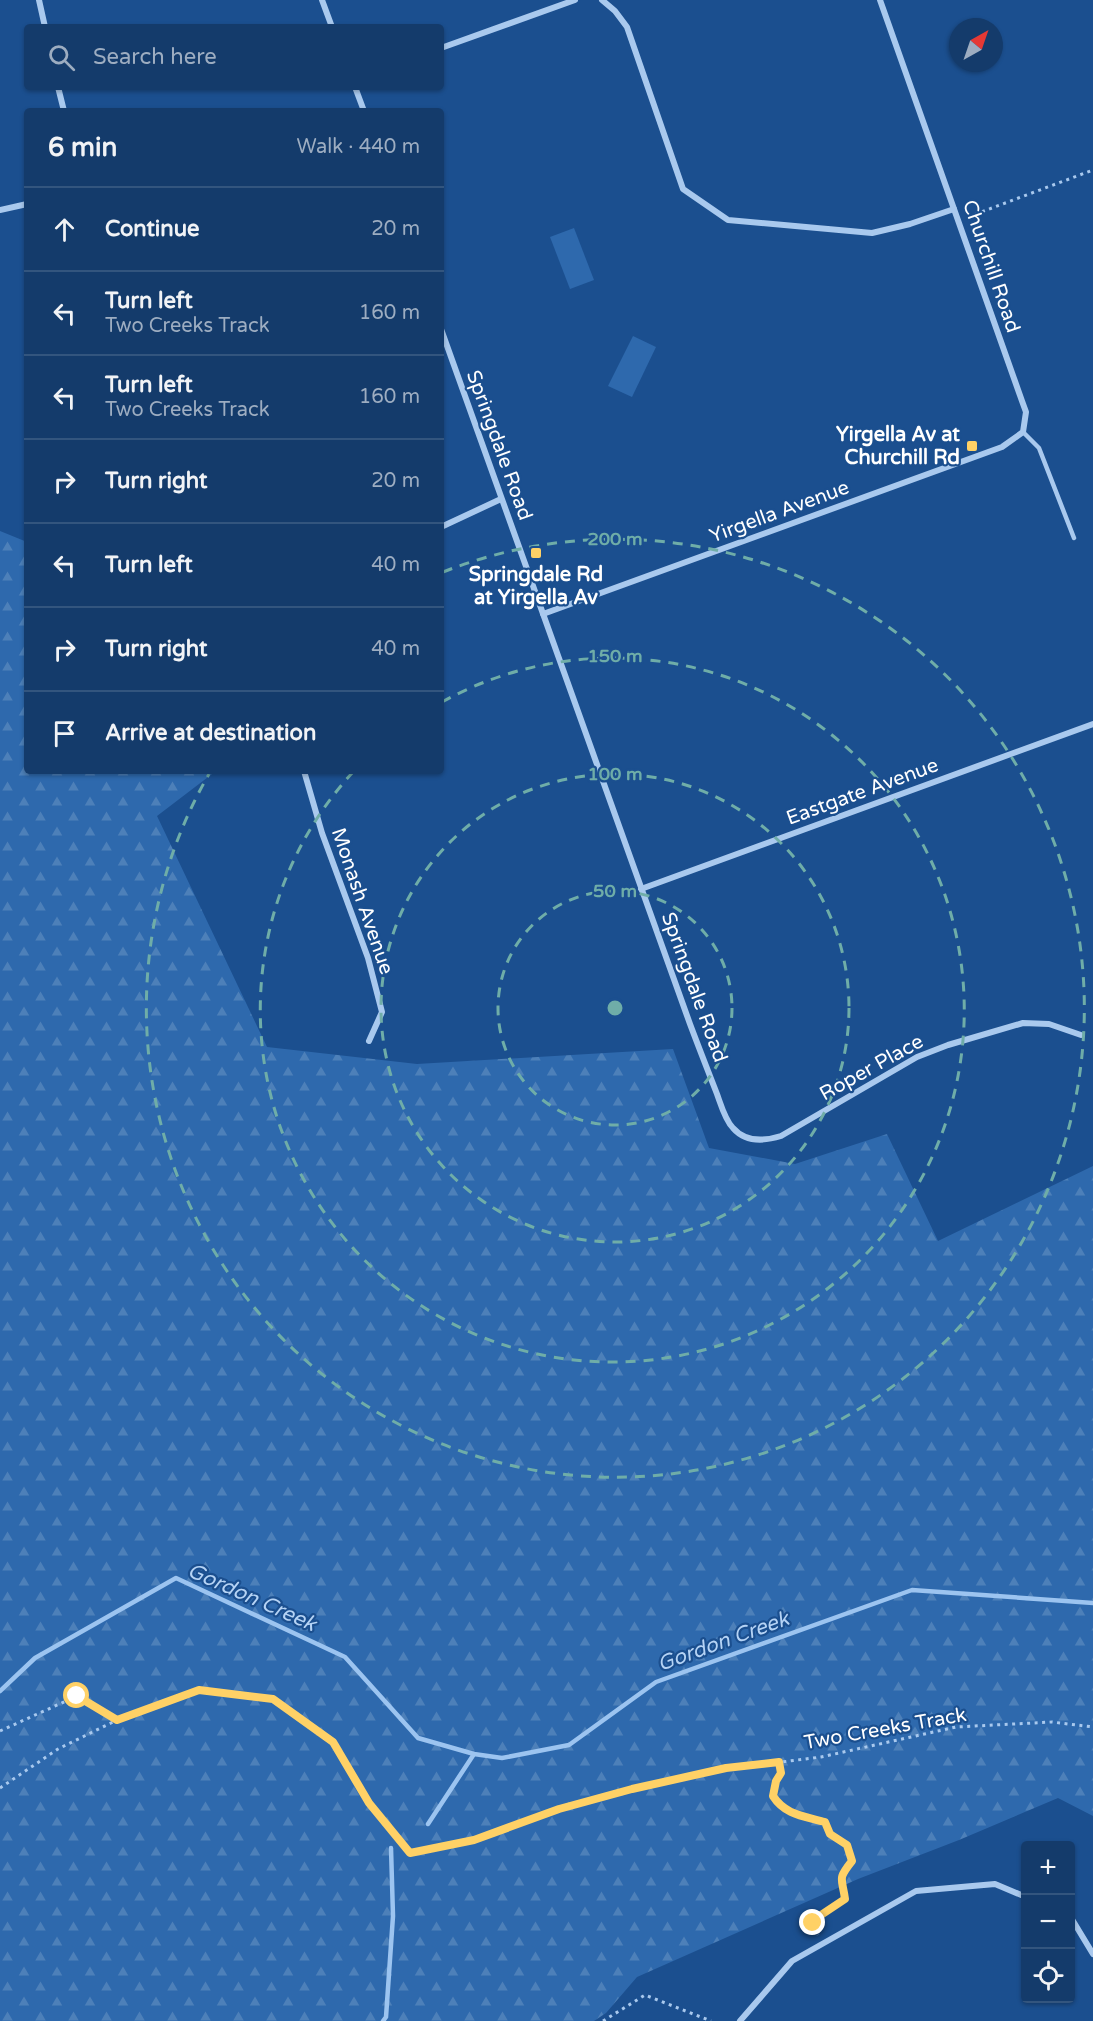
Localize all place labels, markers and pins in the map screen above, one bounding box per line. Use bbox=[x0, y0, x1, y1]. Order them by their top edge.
place label: Yirgella Av at Churchill Rd bbox=[836, 423, 960, 470]
marker: Yirgella Av at Churchill Rd bbox=[965, 439, 979, 453]
marker: Springdale Rd at Yirgella Av bbox=[529, 546, 543, 560]
place label: Springdale Rd at Yirgella Av bbox=[469, 563, 603, 610]
centre of rings bbox=[605, 998, 625, 1018]

